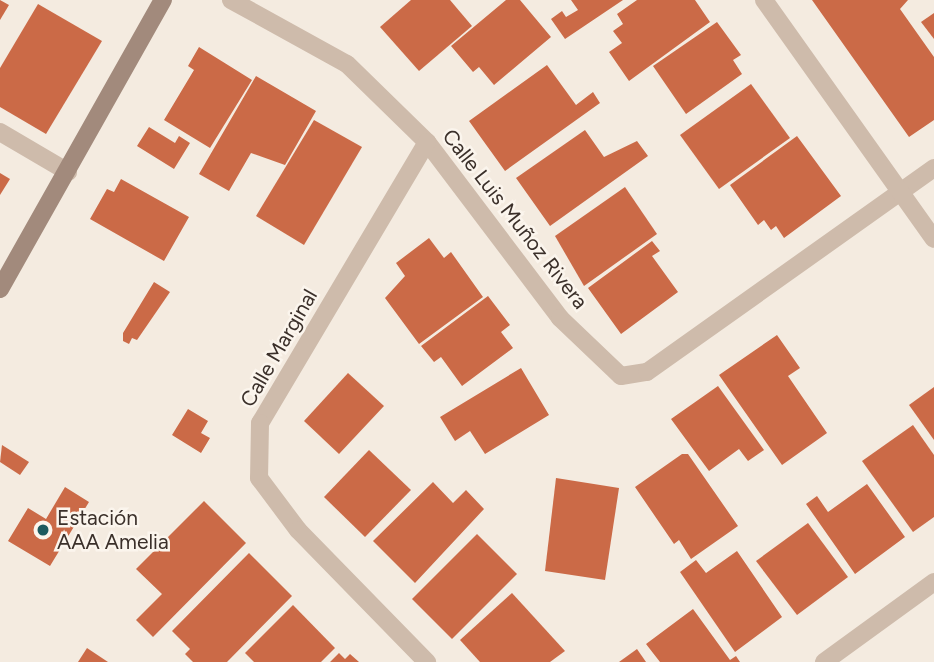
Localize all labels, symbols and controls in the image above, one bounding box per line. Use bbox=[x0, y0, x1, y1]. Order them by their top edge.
street label: Calle Luis Muñoz Rivera bbox=[437, 124, 593, 314]
street label: Calle Marginal bbox=[235, 285, 323, 411]
place label: Estación AAA Amelia bbox=[57, 505, 169, 555]
marker: Estación AAA Amelia bbox=[35, 522, 51, 538]

